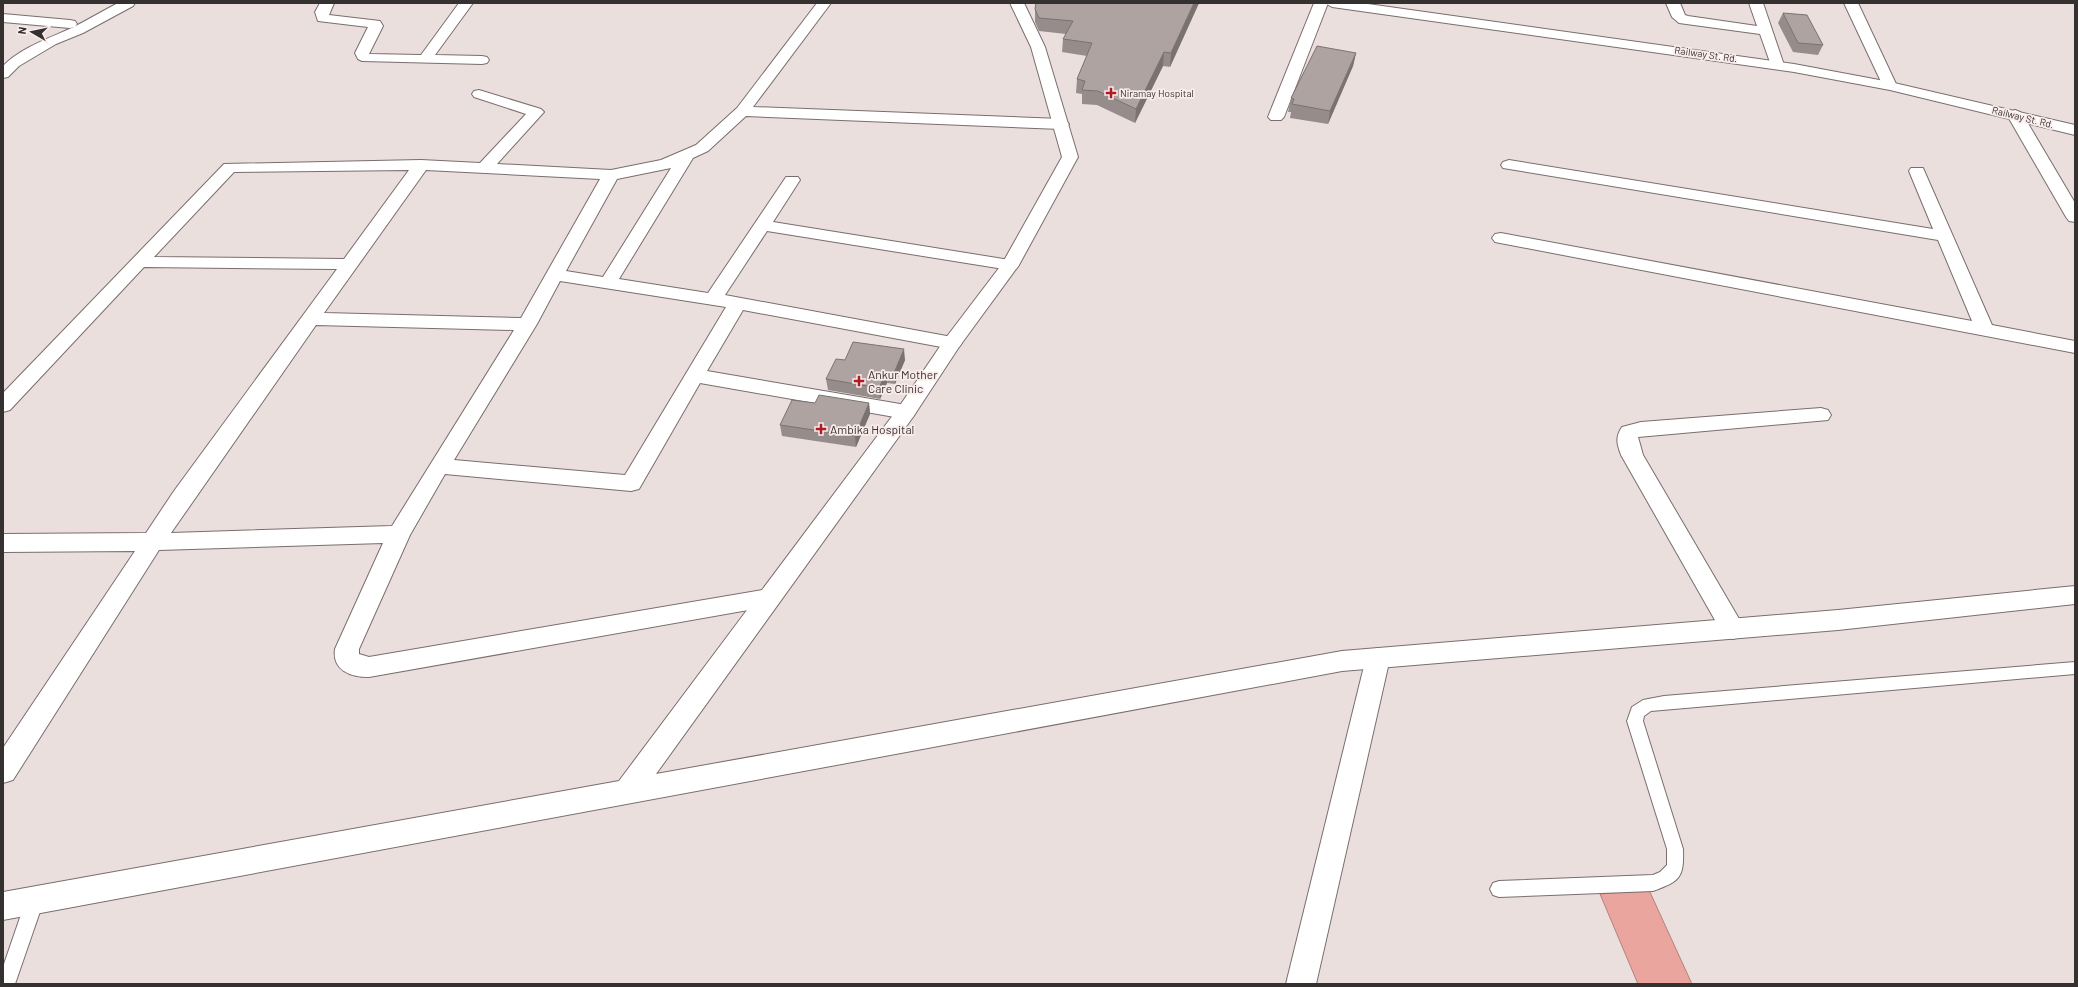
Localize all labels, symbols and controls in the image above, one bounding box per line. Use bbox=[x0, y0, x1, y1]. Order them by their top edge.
north arrow bbox=[12, 12, 52, 52]
text: N bbox=[15, 26, 29, 35]
street label: Railway St. Rd. bbox=[1674, 44, 1738, 64]
marker: Niramay Hospital bbox=[1105, 87, 1117, 99]
place label: Niramay Hospital bbox=[1120, 87, 1194, 99]
street label: Railway St. Rd. bbox=[1991, 104, 2055, 130]
place label: Ankur Mother Care Clinic bbox=[868, 367, 938, 395]
marker: Ankur Mother Care Clinic bbox=[853, 375, 865, 387]
place label: Ambika Hospital bbox=[830, 422, 914, 436]
marker: Ambika Hospital bbox=[815, 423, 827, 435]

